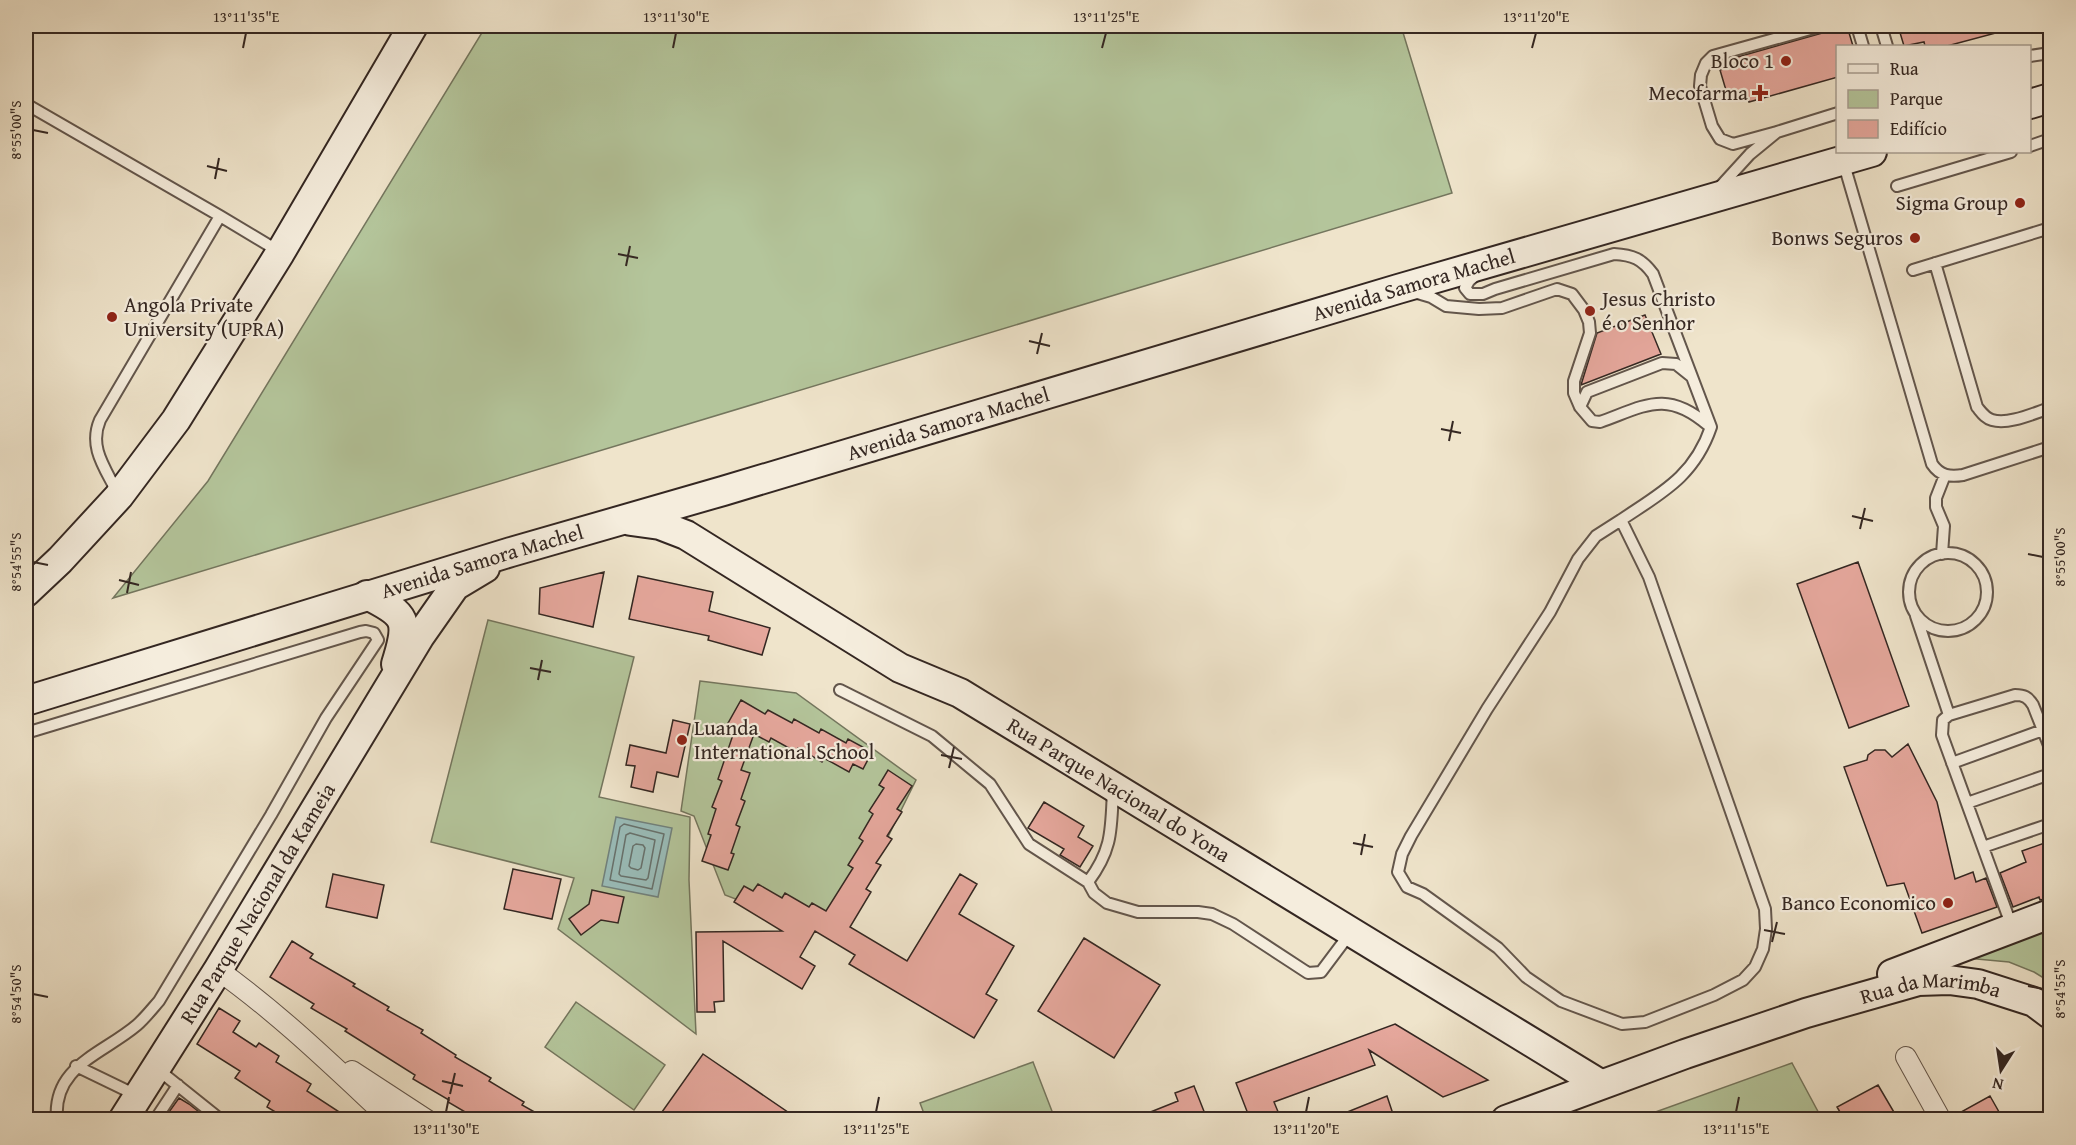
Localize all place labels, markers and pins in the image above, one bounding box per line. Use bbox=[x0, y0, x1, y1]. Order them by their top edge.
place label: Bloco 1 bbox=[1711, 45, 1774, 76]
marker: Bloco 1 bbox=[1779, 54, 1793, 68]
place label: Mecofarma bbox=[1649, 77, 1748, 108]
marker: Mecofarma bbox=[1753, 86, 1767, 100]
place label: Sigma Group bbox=[1896, 187, 2008, 218]
marker: Sigma Group bbox=[2013, 196, 2027, 210]
place label: Bonws Seguros bbox=[1771, 222, 1903, 253]
marker: Bonws Seguros bbox=[1908, 231, 1922, 245]
place label: Jesus Christo é o Senhor bbox=[1599, 283, 1715, 338]
place label: Angola Private University (UPRA) bbox=[124, 289, 284, 344]
marker: Jesus Christo é o Senhor bbox=[1583, 304, 1597, 318]
marker: Angola Private University (UPRA) bbox=[105, 310, 119, 324]
place label: Luanda International School bbox=[694, 712, 875, 767]
marker: Luanda International School bbox=[675, 733, 689, 747]
place label: Banco Economico bbox=[1781, 887, 1936, 918]
marker: Banco Economico bbox=[1941, 896, 1955, 910]

